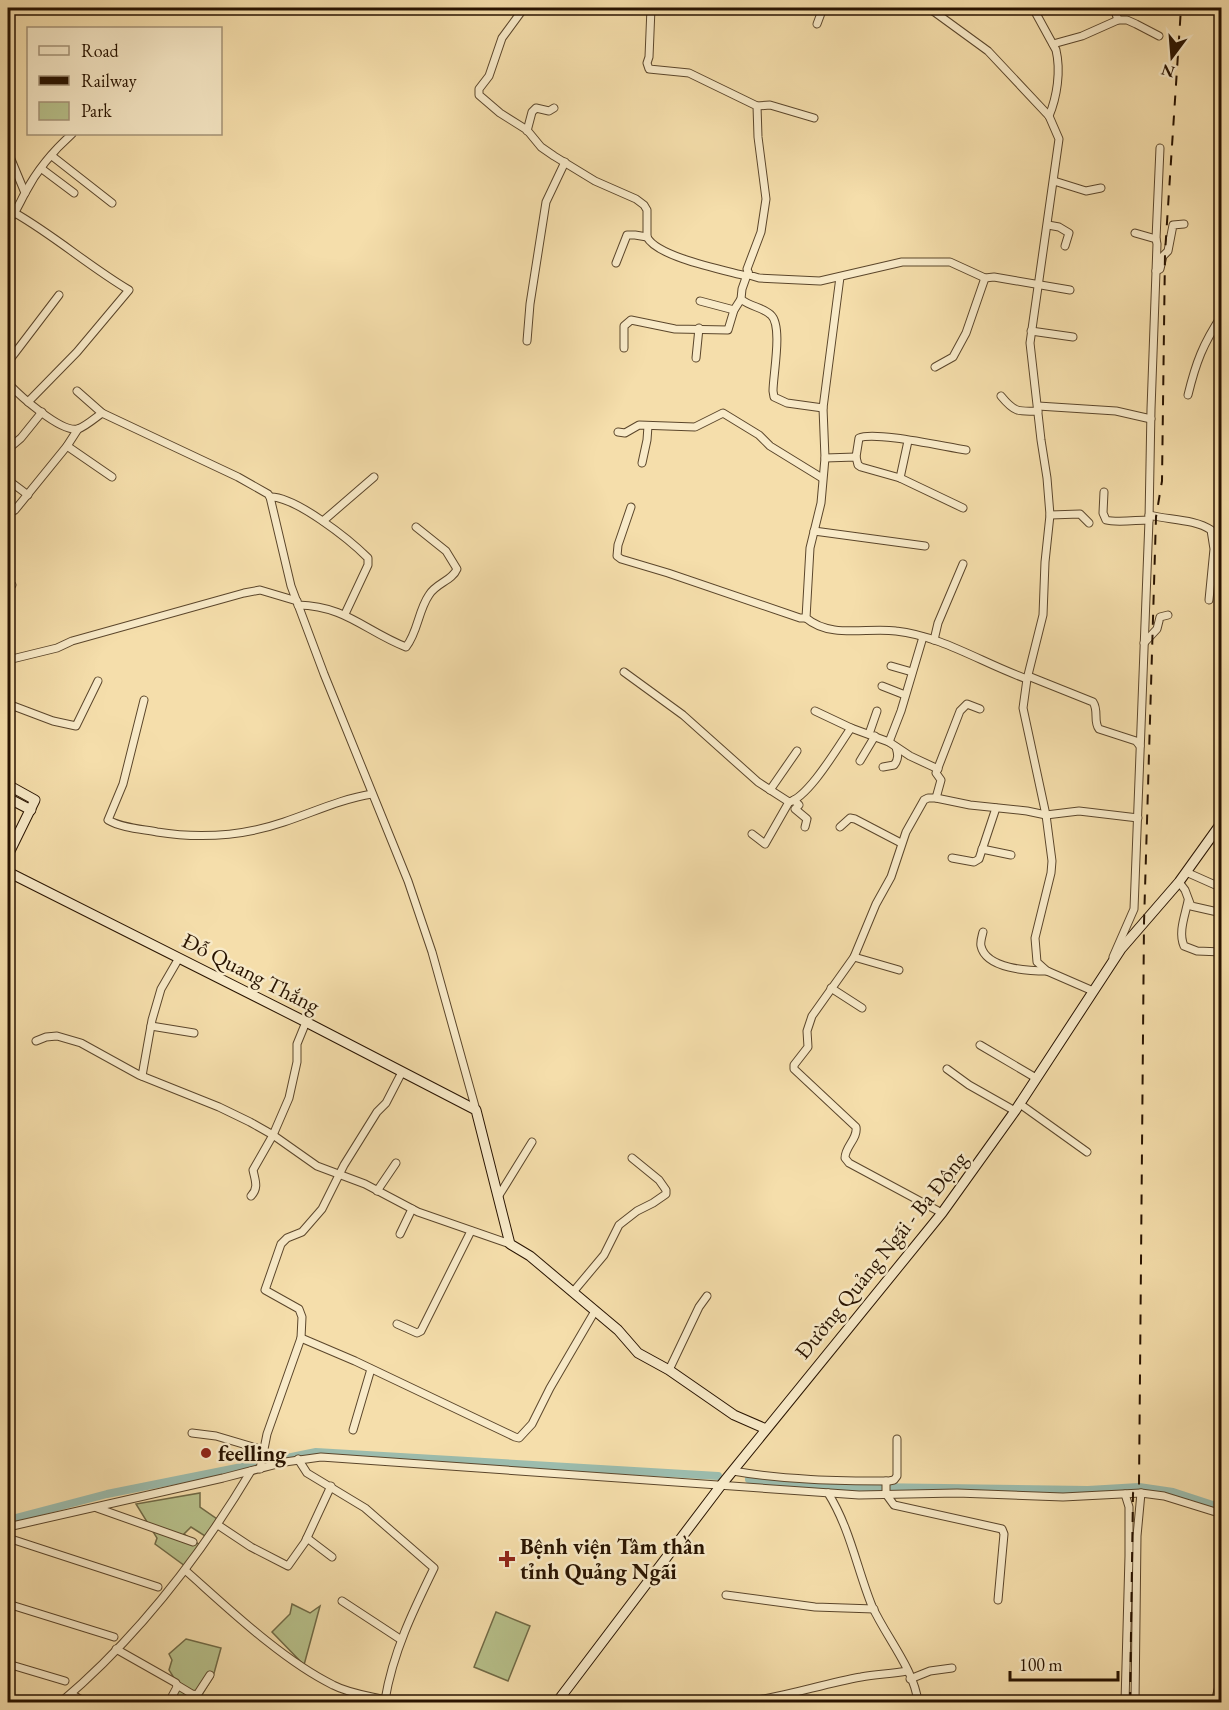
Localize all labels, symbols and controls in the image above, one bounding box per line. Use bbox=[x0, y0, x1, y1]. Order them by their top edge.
legend bbox=[27, 27, 222, 135]
north arrow bbox=[1142, 27, 1202, 87]
text: Road bbox=[81, 39, 120, 62]
text: N bbox=[1159, 59, 1177, 83]
text: Railway bbox=[81, 69, 137, 92]
text: Park bbox=[81, 99, 112, 122]
street label: Đỗ Quang Thắng bbox=[177, 926, 325, 1020]
street label: Đường Quảng Ngãi - Ba Động bbox=[788, 1145, 974, 1365]
place label: feelling bbox=[218, 1439, 287, 1468]
marker: feelling bbox=[199, 1446, 213, 1460]
place label: Bệnh viện Tâm thần tỉnh Quảng Ngãi bbox=[520, 1532, 706, 1586]
marker: Bệnh viện Tâm thần tỉnh Quảng Ngãi bbox=[498, 1550, 516, 1568]
scale bar bbox=[1010, 1644, 1118, 1682]
text: 100 m bbox=[1019, 1653, 1063, 1676]

